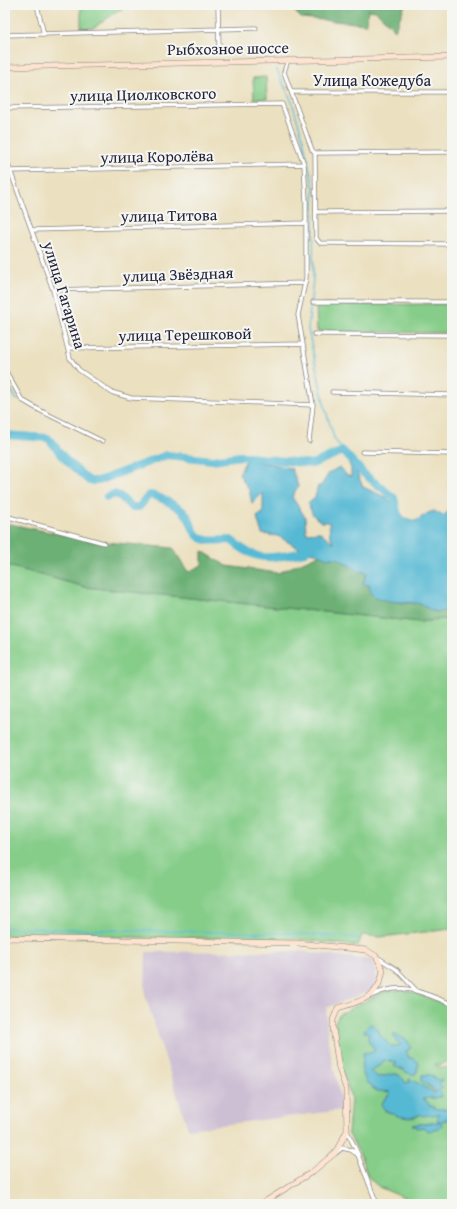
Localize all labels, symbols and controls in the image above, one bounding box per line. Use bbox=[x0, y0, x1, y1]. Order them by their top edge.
street label: Рыбхозное шоссе bbox=[167, 35, 289, 61]
street label: Улица Кожедуба bbox=[313, 68, 431, 92]
street label: улица Циолковского bbox=[69, 81, 216, 107]
street label: улица Королёва bbox=[99, 143, 214, 169]
street label: улица Титова bbox=[120, 202, 218, 228]
street label: улица Гагарина bbox=[37, 237, 93, 352]
street label: улица Звёздная bbox=[121, 260, 234, 288]
street label: улица Терешковой bbox=[117, 321, 252, 347]

